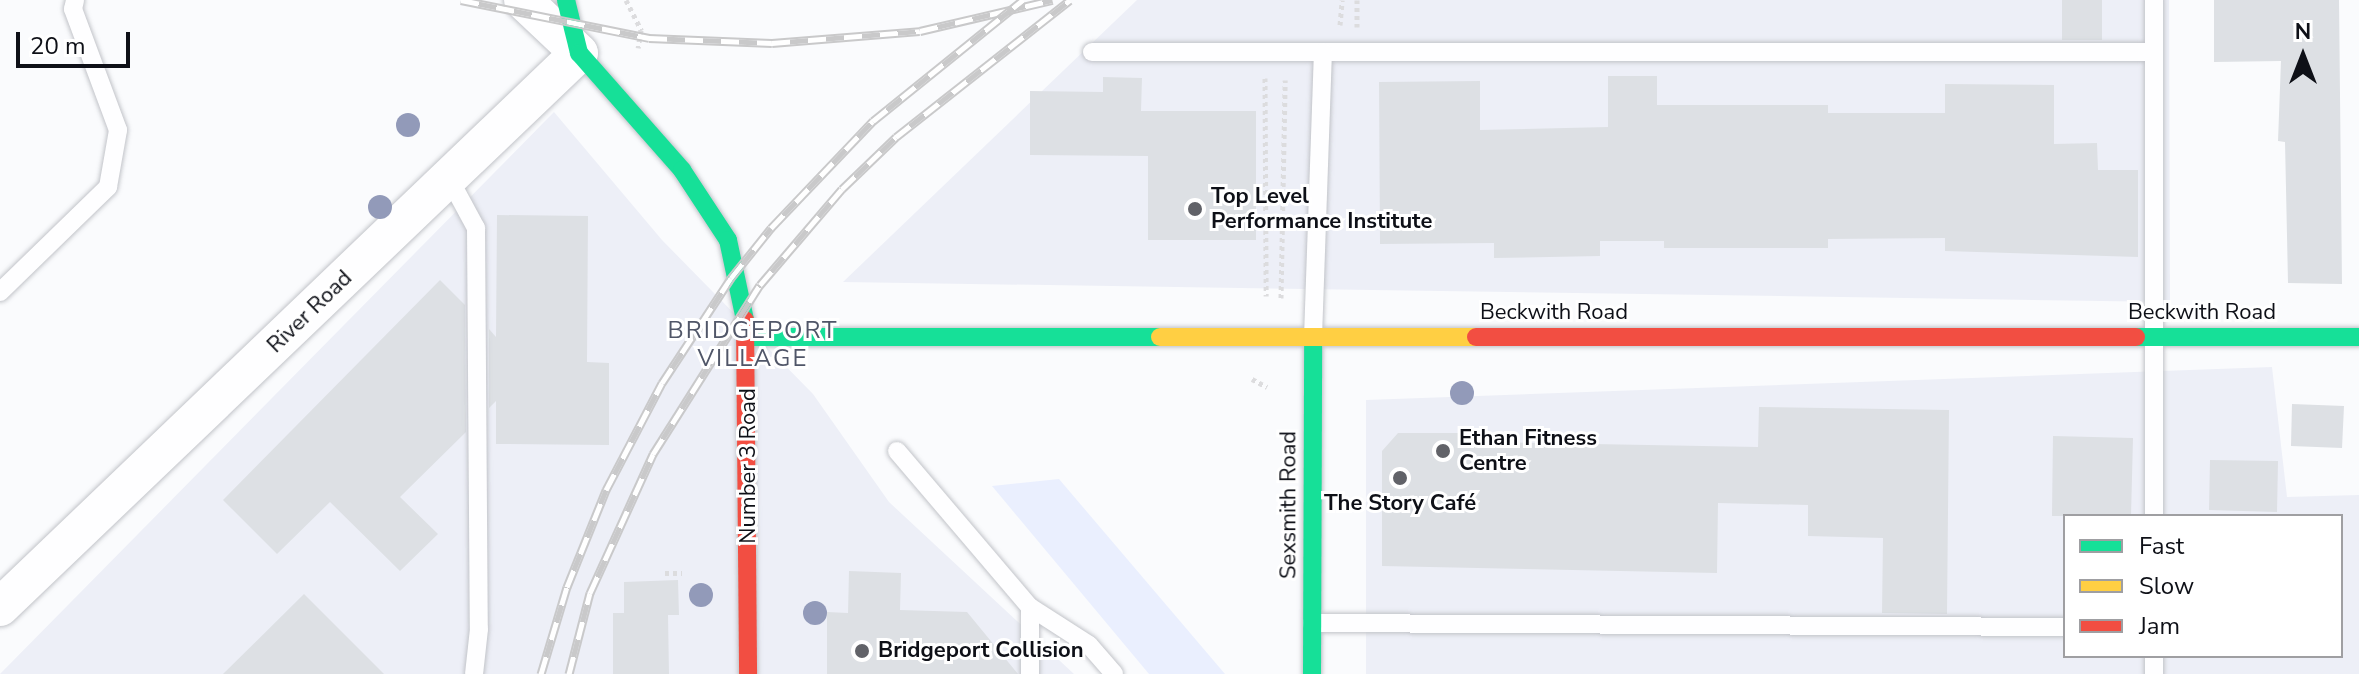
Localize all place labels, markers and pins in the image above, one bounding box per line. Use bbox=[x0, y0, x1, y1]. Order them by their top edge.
place label: Top Level Performance Institute bbox=[1211, 183, 1432, 234]
marker: Top Level Performance Institute bbox=[1186, 200, 1204, 218]
place label: Ethan Fitness Centre bbox=[1459, 425, 1597, 476]
marker: Ethan Fitness Centre bbox=[1434, 442, 1452, 460]
marker: The Story Café bbox=[1391, 469, 1409, 487]
place label: The Story Café bbox=[1324, 491, 1476, 517]
place label: Bridgeport Collision bbox=[878, 638, 1084, 664]
marker: Bridgeport Collision bbox=[853, 642, 871, 660]

